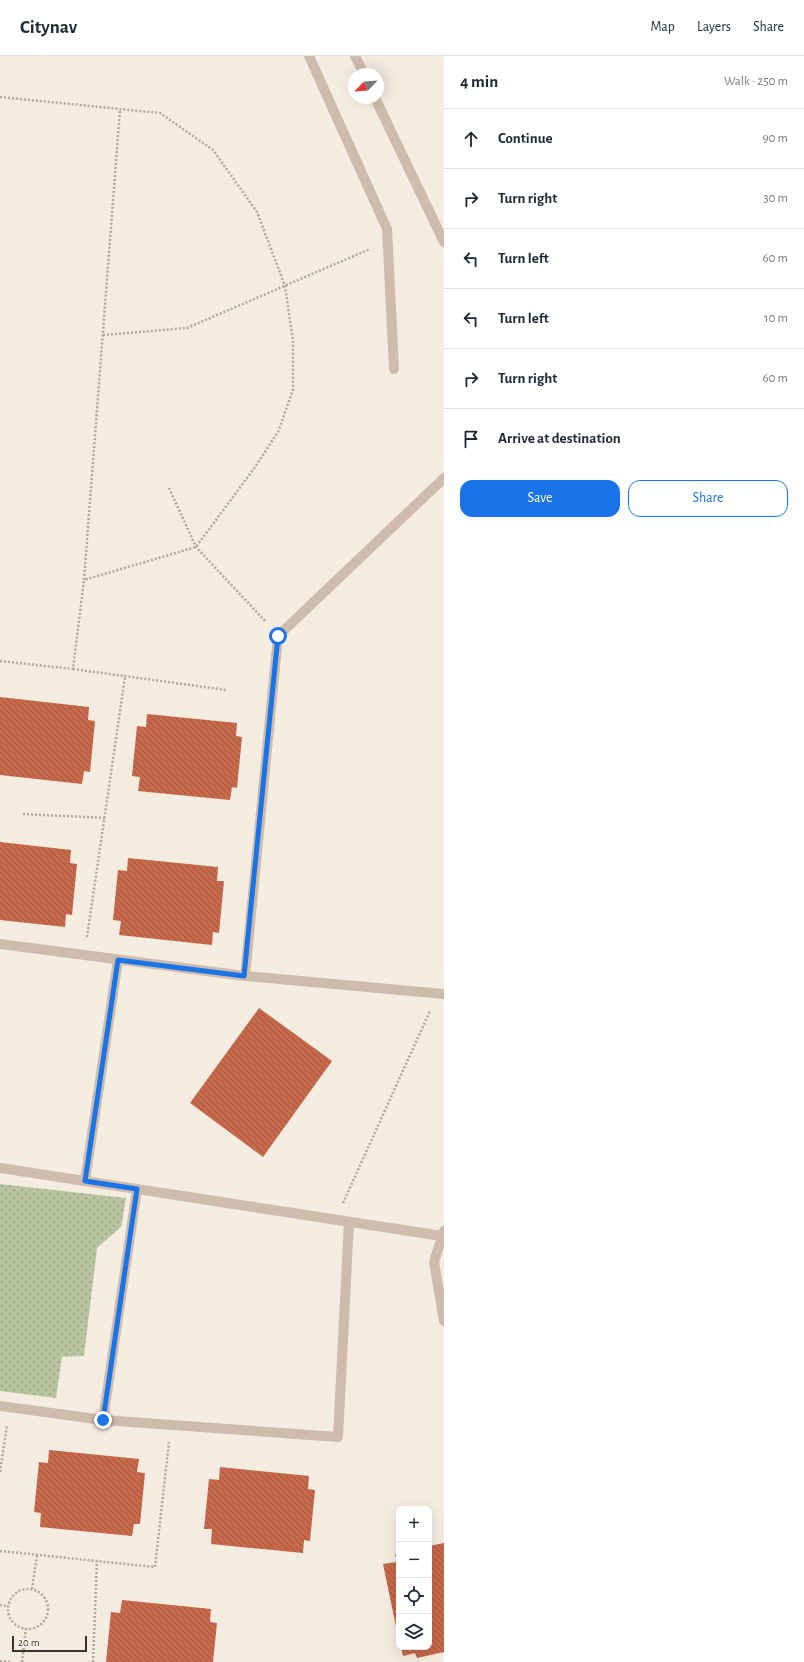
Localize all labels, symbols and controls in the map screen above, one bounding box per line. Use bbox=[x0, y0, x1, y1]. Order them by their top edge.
text: Citynav bbox=[20, 18, 77, 37]
text: Map bbox=[650, 20, 675, 34]
text: Layers bbox=[697, 20, 731, 34]
text: Share bbox=[753, 20, 784, 34]
north arrow bbox=[348, 68, 384, 104]
text: 4 min bbox=[460, 73, 498, 90]
text: Walk · 250 m bbox=[724, 75, 788, 88]
icon: ahead bbox=[460, 128, 482, 150]
text: Continue bbox=[498, 131, 553, 146]
text: 90 m bbox=[762, 132, 788, 145]
icon: right bbox=[460, 188, 482, 210]
text: Turn right bbox=[498, 191, 557, 206]
text: 30 m bbox=[763, 192, 788, 205]
icon: left bbox=[460, 248, 482, 270]
text: Turn left bbox=[498, 251, 549, 266]
text: 60 m bbox=[762, 252, 788, 265]
icon: left bbox=[460, 308, 482, 330]
text: Turn left bbox=[498, 311, 549, 326]
text: 10 m bbox=[764, 312, 788, 325]
icon: right bbox=[460, 368, 482, 390]
text: Turn right bbox=[498, 371, 557, 386]
text: 60 m bbox=[762, 372, 788, 385]
icon: arrive bbox=[460, 428, 482, 450]
text: Arrive at destination bbox=[498, 431, 621, 446]
button: Save bbox=[460, 480, 620, 517]
button: Share bbox=[628, 480, 788, 517]
route start bbox=[269, 627, 287, 645]
route end bbox=[94, 1411, 112, 1429]
map controls bbox=[396, 1506, 432, 1650]
button: + bbox=[396, 1506, 432, 1542]
button: − bbox=[396, 1542, 432, 1578]
button: locate bbox=[396, 1578, 432, 1614]
button: layers bbox=[396, 1614, 432, 1650]
scale bar bbox=[12, 1634, 87, 1653]
text: 20 m bbox=[18, 1637, 39, 1648]

